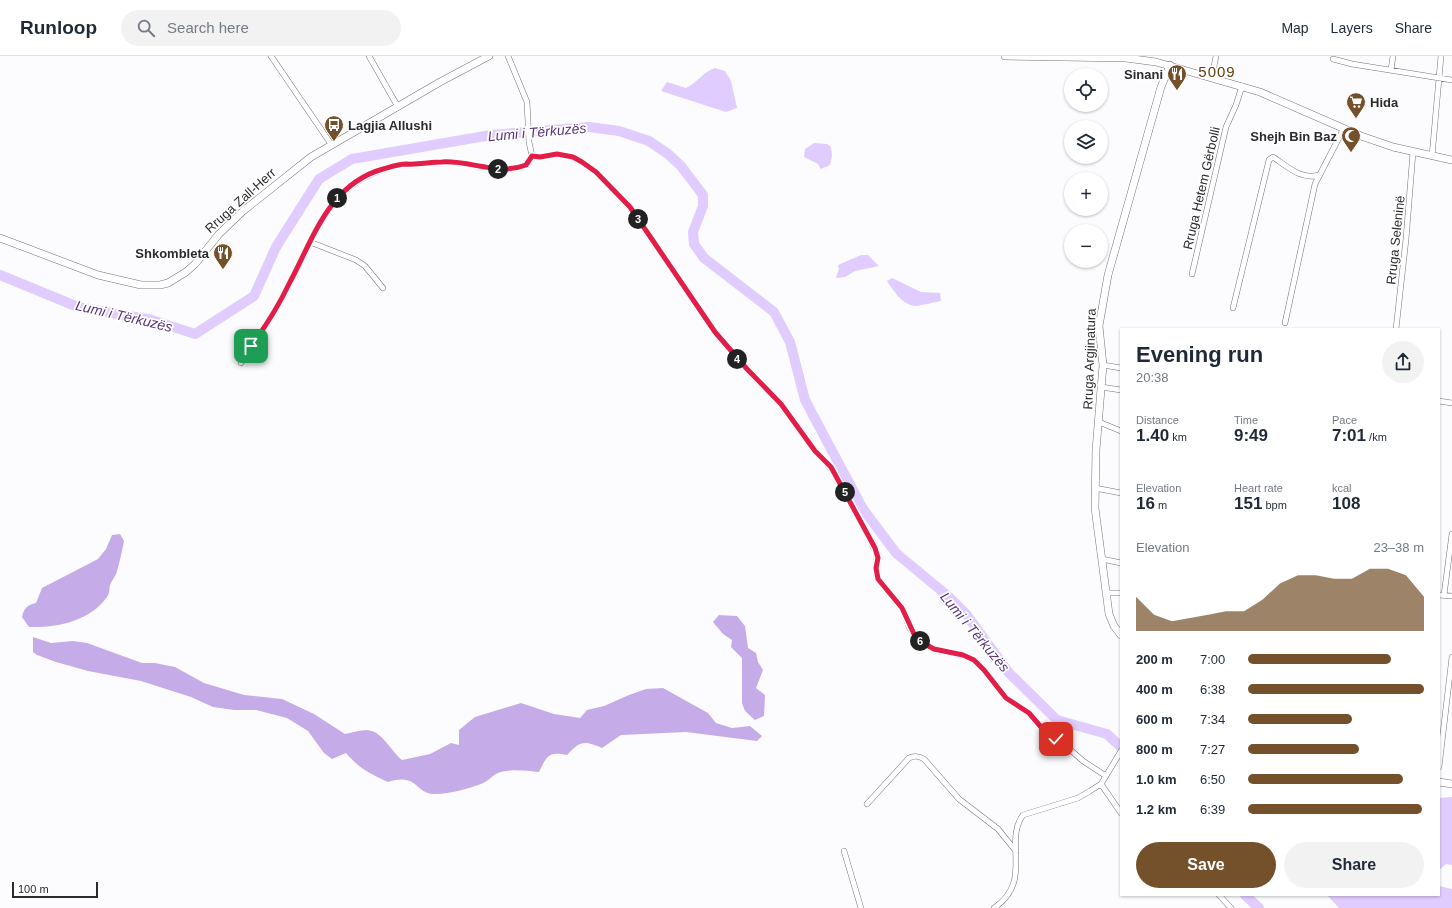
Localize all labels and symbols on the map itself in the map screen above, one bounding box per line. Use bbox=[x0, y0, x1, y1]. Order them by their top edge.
restaurant icon: Sinani bbox=[1166, 63, 1188, 91]
district label: 5009 bbox=[1198, 63, 1236, 80]
place label: Sinani bbox=[1124, 67, 1163, 82]
supermarket icon: Hida bbox=[1345, 91, 1367, 119]
place label: Hida bbox=[1370, 95, 1399, 110]
bus stop icon: Lagjia Allushi bbox=[323, 114, 345, 142]
place label: Lagjia Allushi bbox=[348, 118, 432, 133]
water label: Lumi i Tërkuzës bbox=[487, 120, 587, 144]
street label: Rruga Hetem Gërbolli bbox=[1180, 125, 1223, 251]
mosque icon: Shejh Bin Baz bbox=[1340, 125, 1362, 153]
place label: Shejh Bin Baz bbox=[1250, 129, 1337, 144]
pin: 2 bbox=[488, 159, 508, 179]
street label: Rruga Zall-Herr bbox=[202, 164, 279, 236]
pin: 1 bbox=[327, 188, 347, 208]
street label: Rruga Seleninë bbox=[1383, 195, 1408, 285]
pin: 3 bbox=[628, 209, 648, 229]
restaurant icon: Shkombleta bbox=[212, 242, 234, 270]
place label: Shkombleta bbox=[135, 246, 210, 261]
water label: Lumi i Tërkuzës bbox=[74, 297, 174, 335]
street label: Rruga Argjinatura bbox=[1080, 307, 1099, 410]
pin bbox=[234, 329, 268, 363]
pin: 4 bbox=[727, 349, 747, 369]
pin: 5 bbox=[835, 482, 855, 502]
water label: Lumi i Tërkuzës bbox=[937, 589, 1013, 675]
pin: 6 bbox=[910, 631, 930, 651]
pin bbox=[1039, 722, 1073, 756]
scale bar bbox=[12, 880, 98, 899]

